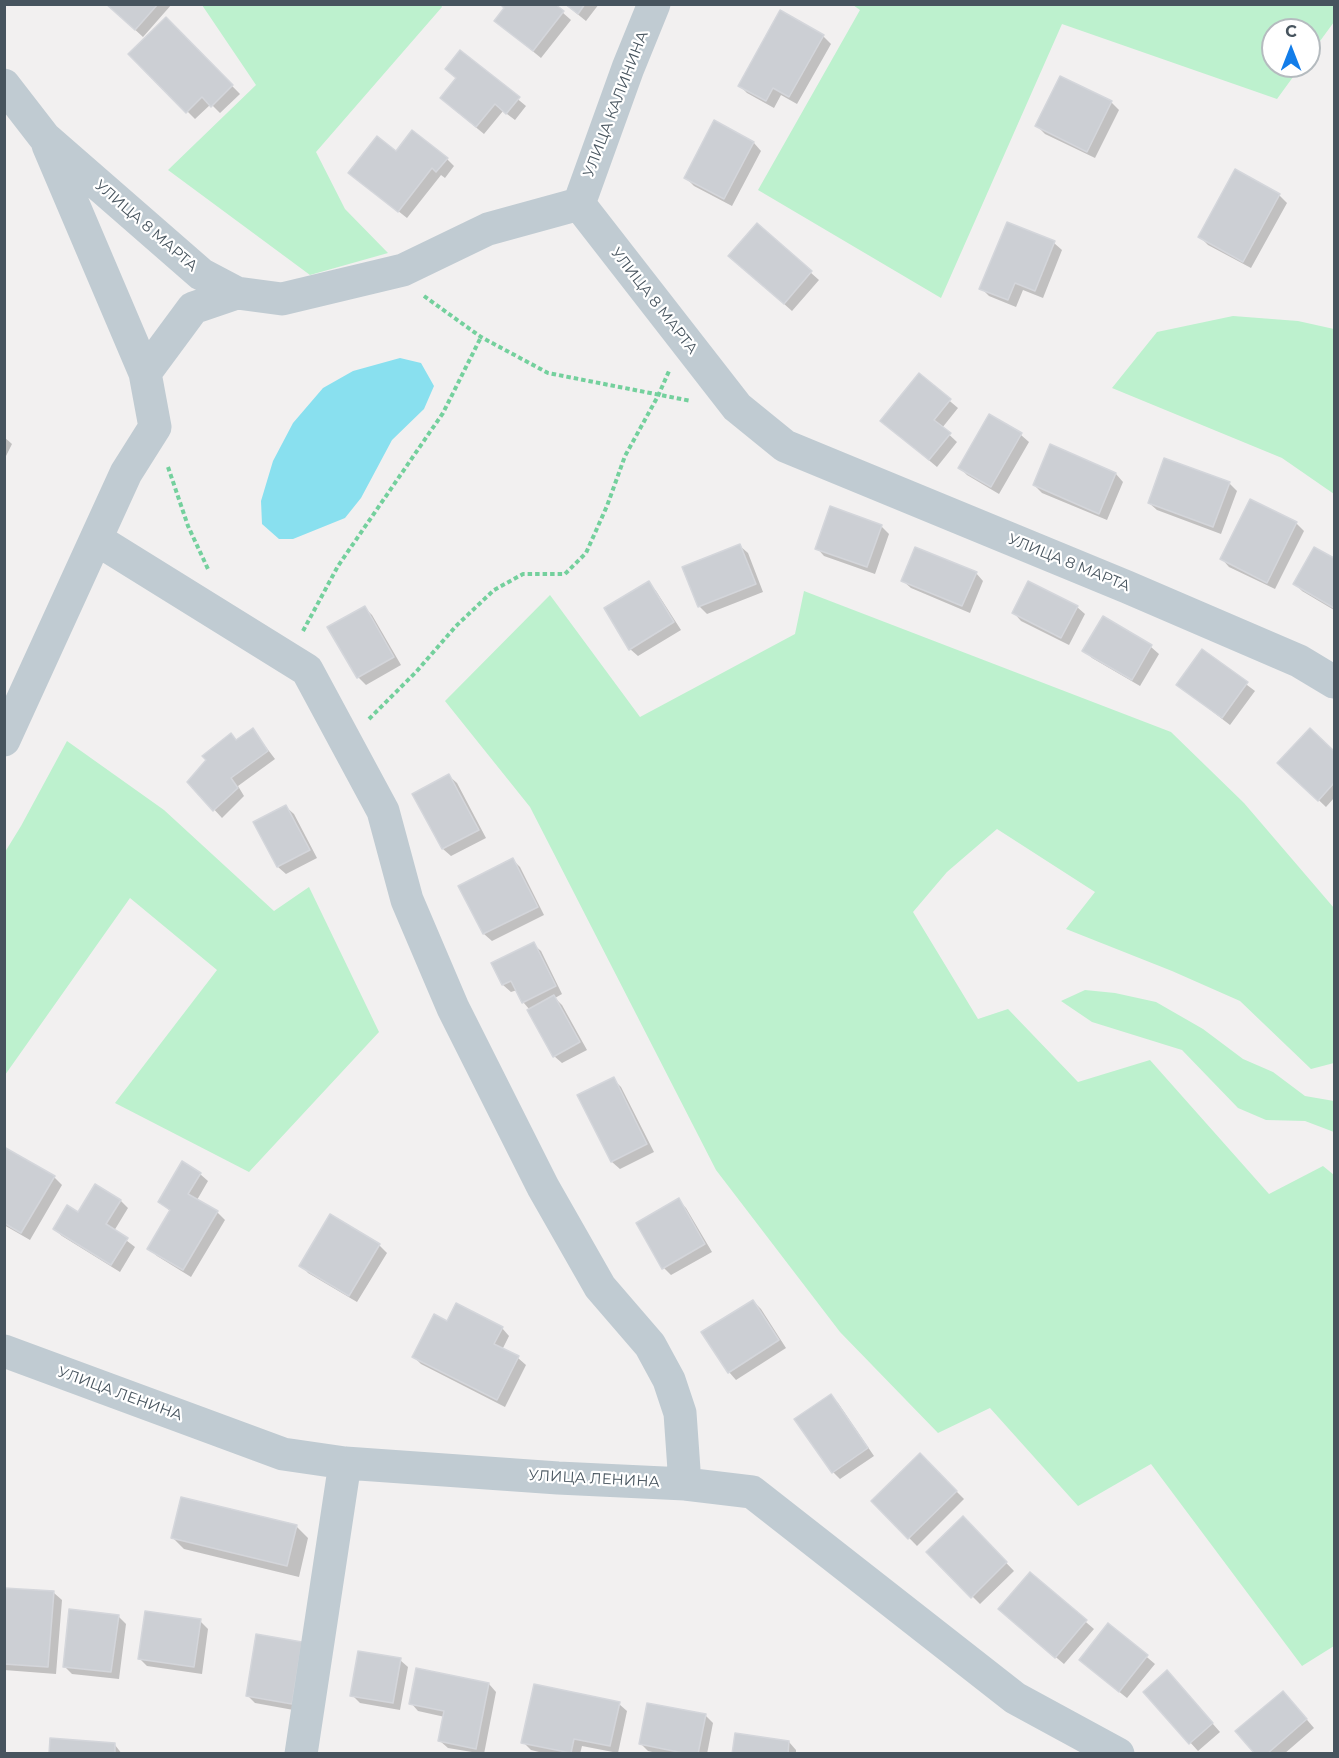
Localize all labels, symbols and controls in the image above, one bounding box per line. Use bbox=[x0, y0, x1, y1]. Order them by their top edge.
north arrow bbox=[1261, 18, 1321, 78]
text: С bbox=[1285, 22, 1297, 41]
street label: УЛИЦА КАЛИНИНА bbox=[580, 28, 652, 180]
street label: УЛИЦА 8 МАРТА bbox=[91, 177, 201, 275]
street label: УЛИЦА 8 МАРТА bbox=[607, 244, 701, 358]
street label: УЛИЦА 8 МАРТА bbox=[1005, 530, 1133, 596]
street label: УЛИЦА ЛЕНИНА bbox=[55, 1363, 185, 1425]
street label: УЛИЦА ЛЕНИНА bbox=[528, 1467, 660, 1491]

